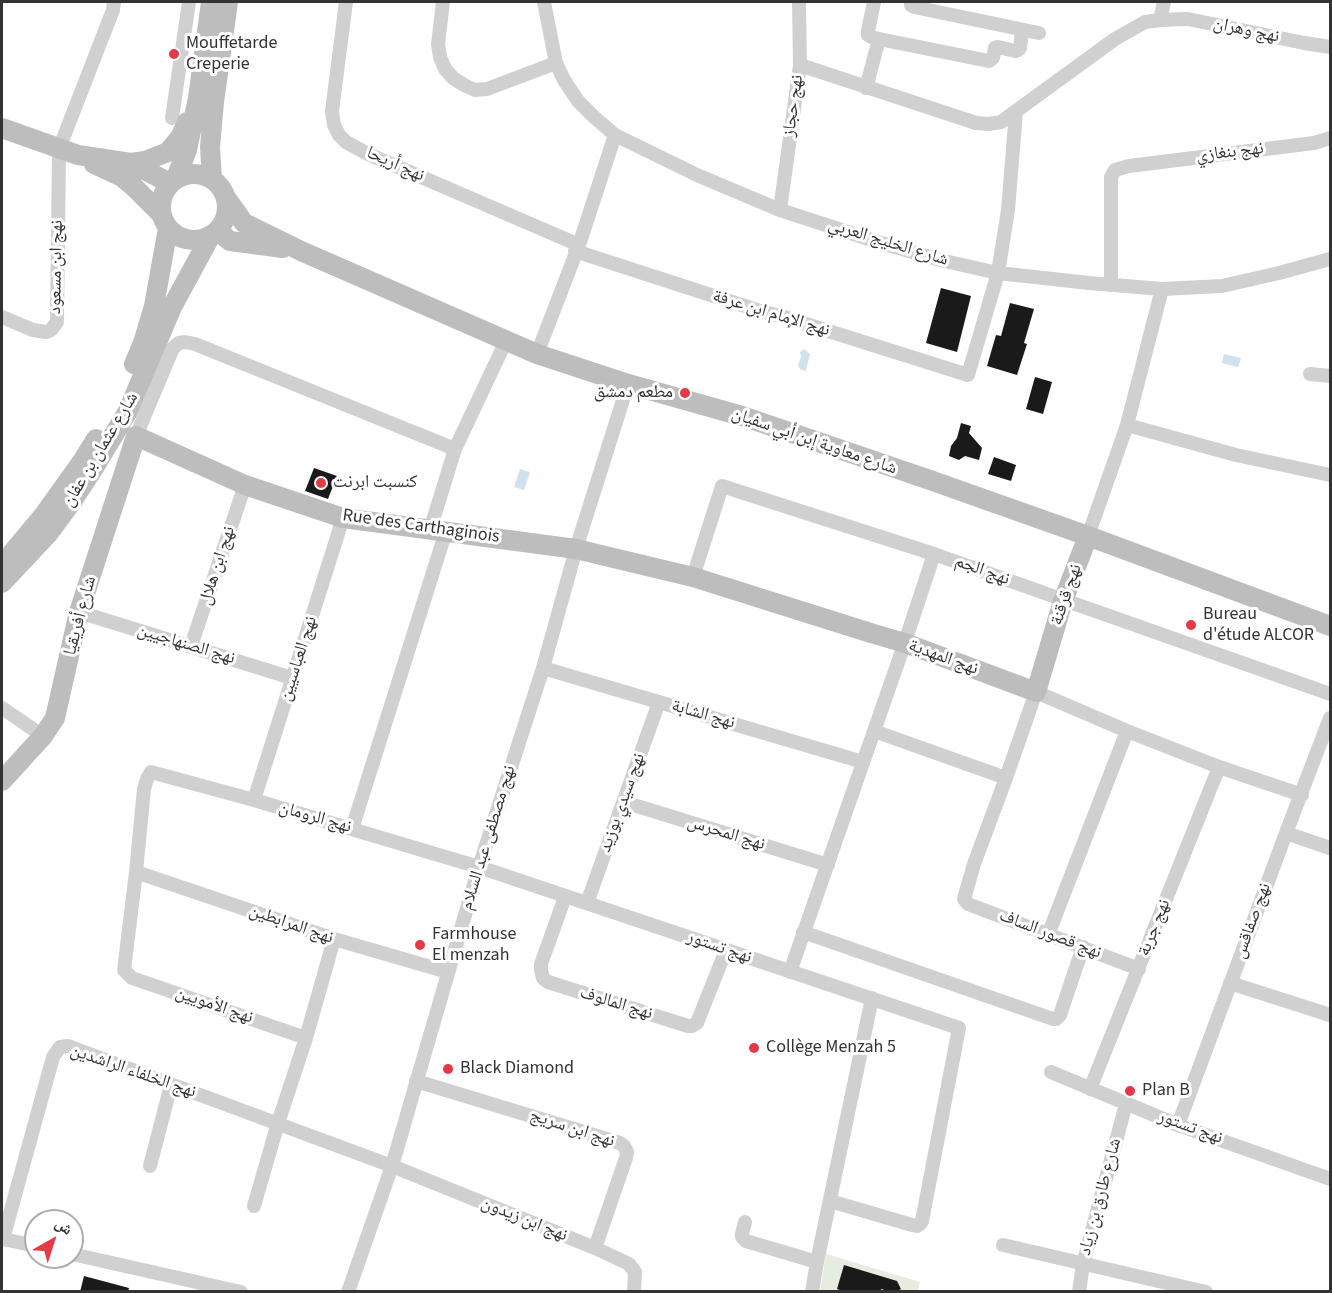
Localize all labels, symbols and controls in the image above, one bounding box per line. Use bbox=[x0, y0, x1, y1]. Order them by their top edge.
street label: نهج وهران bbox=[1211, 13, 1281, 49]
place label: Mouffetarde Creperie bbox=[186, 33, 277, 76]
marker: Mouffetarde Creperie bbox=[167, 47, 181, 61]
street label: نهج حجاز bbox=[779, 74, 809, 138]
street label: نهج بنغازي bbox=[1195, 138, 1265, 168]
street label: نهج أريحا bbox=[363, 143, 427, 187]
street label: شارع الخليج العربي bbox=[825, 214, 951, 272]
street label: نهج ابن مسعود bbox=[45, 220, 69, 314]
street label: نهج الإمام ابن عرفة bbox=[710, 286, 832, 342]
place label: مطعم دمشق bbox=[594, 382, 673, 404]
marker: مطعم دمشق bbox=[678, 386, 692, 400]
street label: شارع عثمان بن عفان bbox=[58, 389, 144, 511]
street label: شارع معاوية إبن أبي سفيان bbox=[729, 404, 899, 480]
place label: كنسبت ابرنت bbox=[333, 472, 417, 494]
marker: كنسبت ابرنت bbox=[314, 476, 328, 490]
street label: Rue des Carthaginois bbox=[341, 505, 501, 549]
street label: نهج ابن هلال bbox=[195, 524, 241, 608]
street label: نهج الجم bbox=[952, 551, 1012, 591]
street label: نهج قرقنة bbox=[1047, 562, 1087, 628]
street label: شارع أفريقيا bbox=[60, 574, 102, 658]
place label: Bureau d'étude ALCOR bbox=[1203, 604, 1314, 646]
street label: نهج العباسيين bbox=[275, 614, 323, 704]
marker: Bureau d'étude ALCOR bbox=[1184, 618, 1198, 632]
street label: نهج الصنهاجيين bbox=[134, 620, 238, 670]
street label: نهج المهدية bbox=[905, 635, 981, 681]
street label: نهج الشابة bbox=[669, 696, 737, 734]
street label: نهج سيدي بوزيد bbox=[595, 750, 651, 856]
street label: نهج مصطفى عبد السلام bbox=[457, 763, 521, 913]
street label: نهج الرومان bbox=[276, 797, 354, 839]
street label: نهج المحرس bbox=[684, 812, 768, 856]
street label: نهج صفاقس bbox=[1229, 880, 1277, 962]
street label: نهج جربة bbox=[1134, 897, 1176, 959]
street label: نهج المرابطين bbox=[246, 901, 336, 949]
street label: نهج قصور الساف bbox=[996, 906, 1104, 964]
place label: Farmhouse El menzah bbox=[432, 924, 516, 966]
street label: نهج تستور bbox=[684, 927, 754, 969]
marker: Farmhouse El menzah bbox=[413, 938, 427, 952]
street label: نهج الأمويين bbox=[172, 983, 256, 1029]
street label: نهج المالوف bbox=[577, 983, 655, 1025]
place label: Collège Menzah 5 bbox=[766, 1037, 896, 1059]
street label: نهج الخلفاء الراشدين bbox=[67, 1040, 199, 1104]
marker: Collège Menzah 5 bbox=[747, 1041, 761, 1055]
place label: Black Diamond bbox=[460, 1058, 574, 1080]
marker: Black Diamond bbox=[441, 1062, 455, 1076]
place label: Plan B bbox=[1142, 1080, 1190, 1102]
marker: Plan B bbox=[1123, 1084, 1137, 1098]
street label: نهج ابن سريج bbox=[527, 1105, 617, 1153]
street label: نهج تستور bbox=[1155, 1106, 1225, 1150]
street label: شارع طارق بن زياد bbox=[1075, 1136, 1127, 1258]
street label: نهج ابن زيدون bbox=[478, 1193, 570, 1247]
north arrow bbox=[24, 1209, 84, 1269]
text: ش bbox=[51, 1213, 78, 1240]

